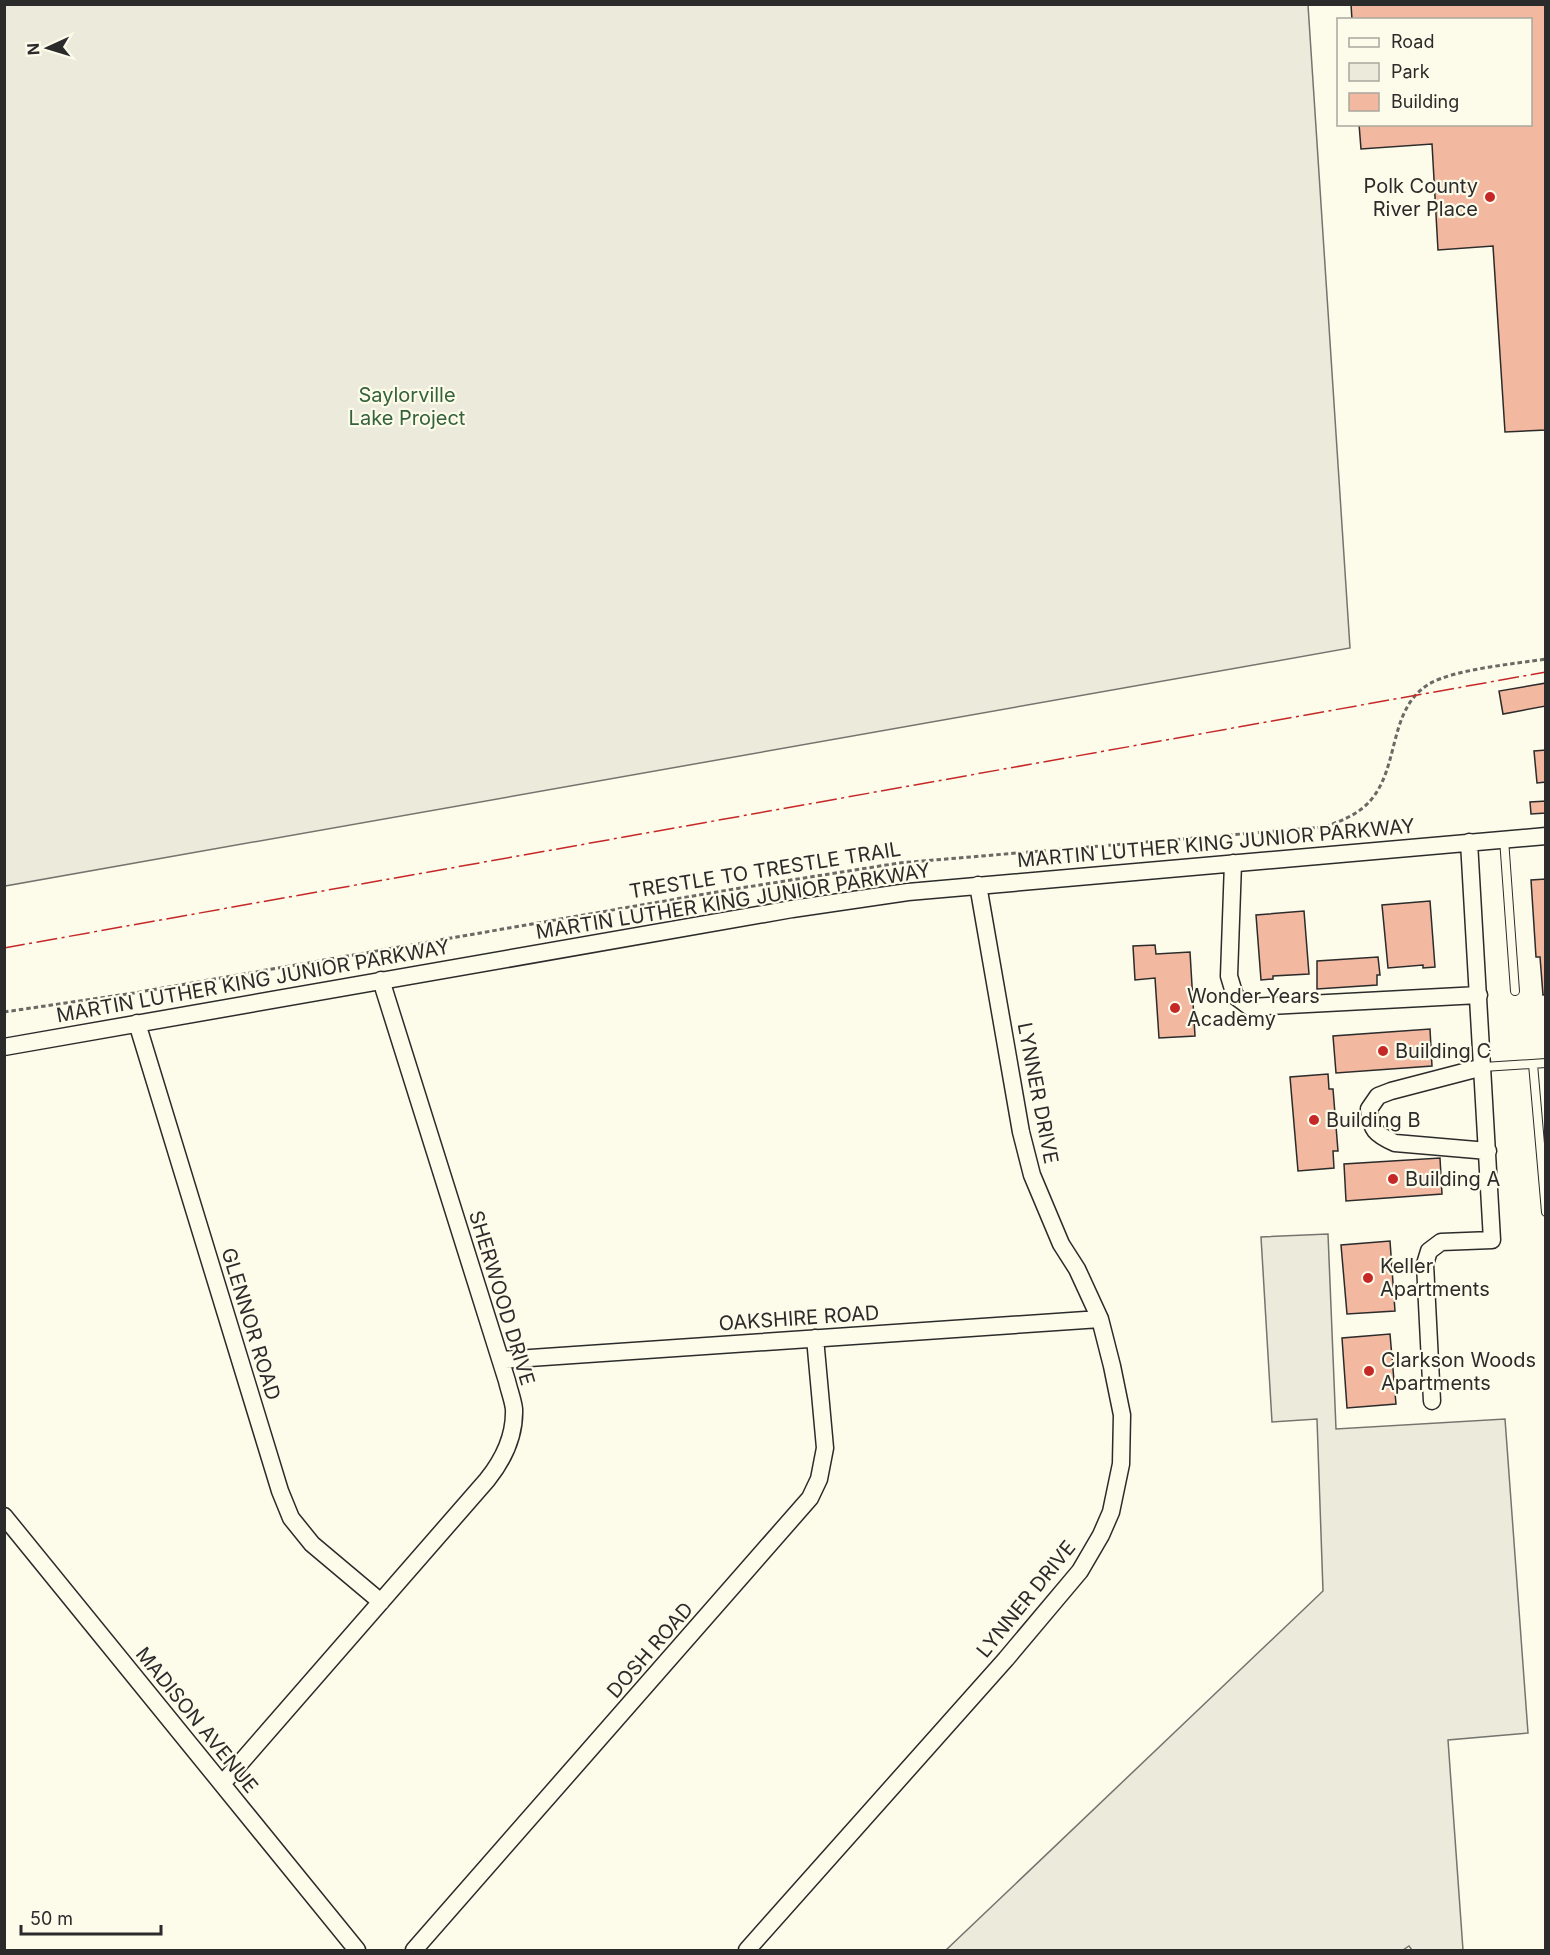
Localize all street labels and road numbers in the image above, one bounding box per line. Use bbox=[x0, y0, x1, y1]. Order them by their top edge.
street label: MARTIN LUTHER KING JUNIOR PARKWAY bbox=[1016, 814, 1416, 872]
street label: TRESTLE TO TRESTLE TRAIL bbox=[628, 837, 902, 903]
street label: MARTIN LUTHER KING JUNIOR PARKWAY bbox=[534, 858, 932, 944]
street label: MARTIN LUTHER KING JUNIOR PARKWAY bbox=[54, 934, 452, 1027]
street label: LYNNER DRIVE bbox=[1013, 1020, 1063, 1166]
street label: SHERWOOD DRIVE bbox=[464, 1208, 540, 1388]
street label: GLENNOR ROAD bbox=[216, 1245, 286, 1403]
street label: OAKSHIRE ROAD bbox=[718, 1300, 880, 1336]
street label: LYNNER DRIVE bbox=[972, 1536, 1080, 1662]
street label: DOSH ROAD bbox=[602, 1597, 698, 1703]
street label: MADISON AVENUE bbox=[131, 1642, 263, 1798]

